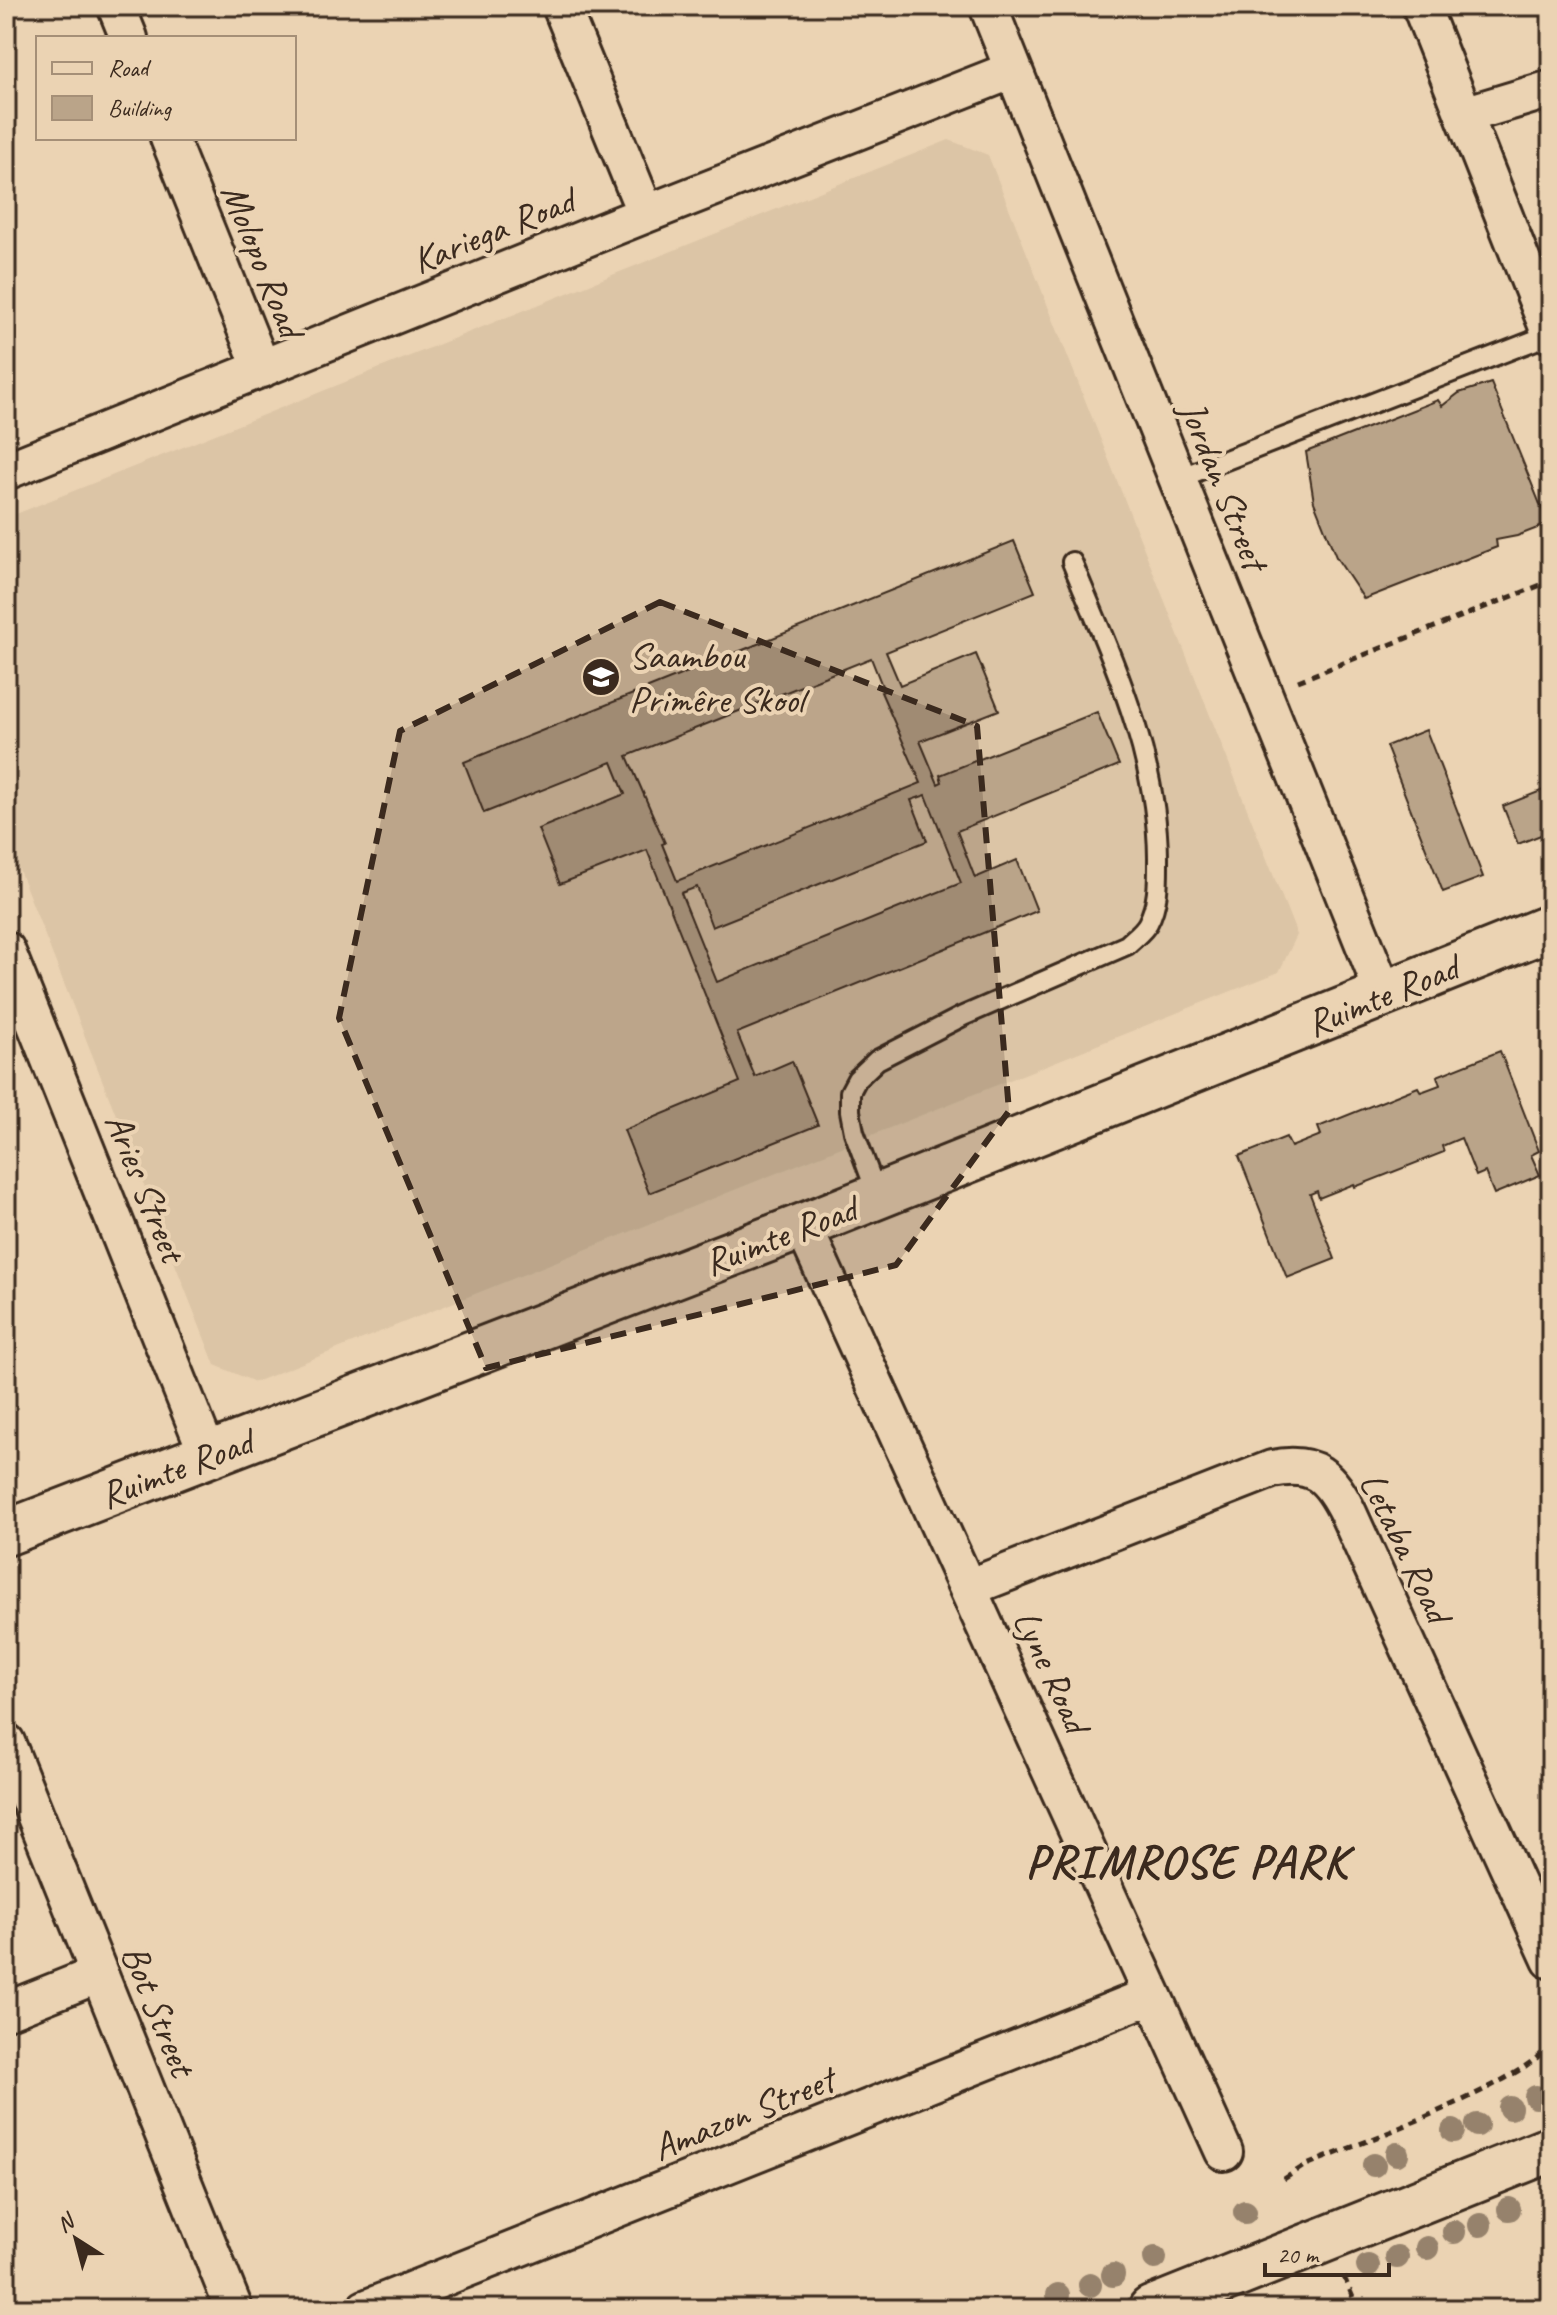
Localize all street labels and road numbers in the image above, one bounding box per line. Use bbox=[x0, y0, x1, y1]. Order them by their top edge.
street label: Kariega Road bbox=[405, 175, 586, 284]
street label: Molopo Road bbox=[211, 177, 316, 348]
street label: Jordan Street bbox=[1168, 392, 1281, 581]
street label: Ruimte Road bbox=[1299, 942, 1470, 1047]
street label: Aries Street bbox=[94, 1106, 198, 1272]
street label: Ruimte Road bbox=[697, 1183, 868, 1286]
street label: Ruimte Road bbox=[93, 1416, 264, 1519]
street label: Letaba Road bbox=[1349, 1464, 1464, 1635]
street label: Lyne Road bbox=[1003, 1602, 1102, 1745]
street label: Bot Street bbox=[111, 1938, 207, 2086]
street label: Amazon Street bbox=[646, 2054, 846, 2171]

